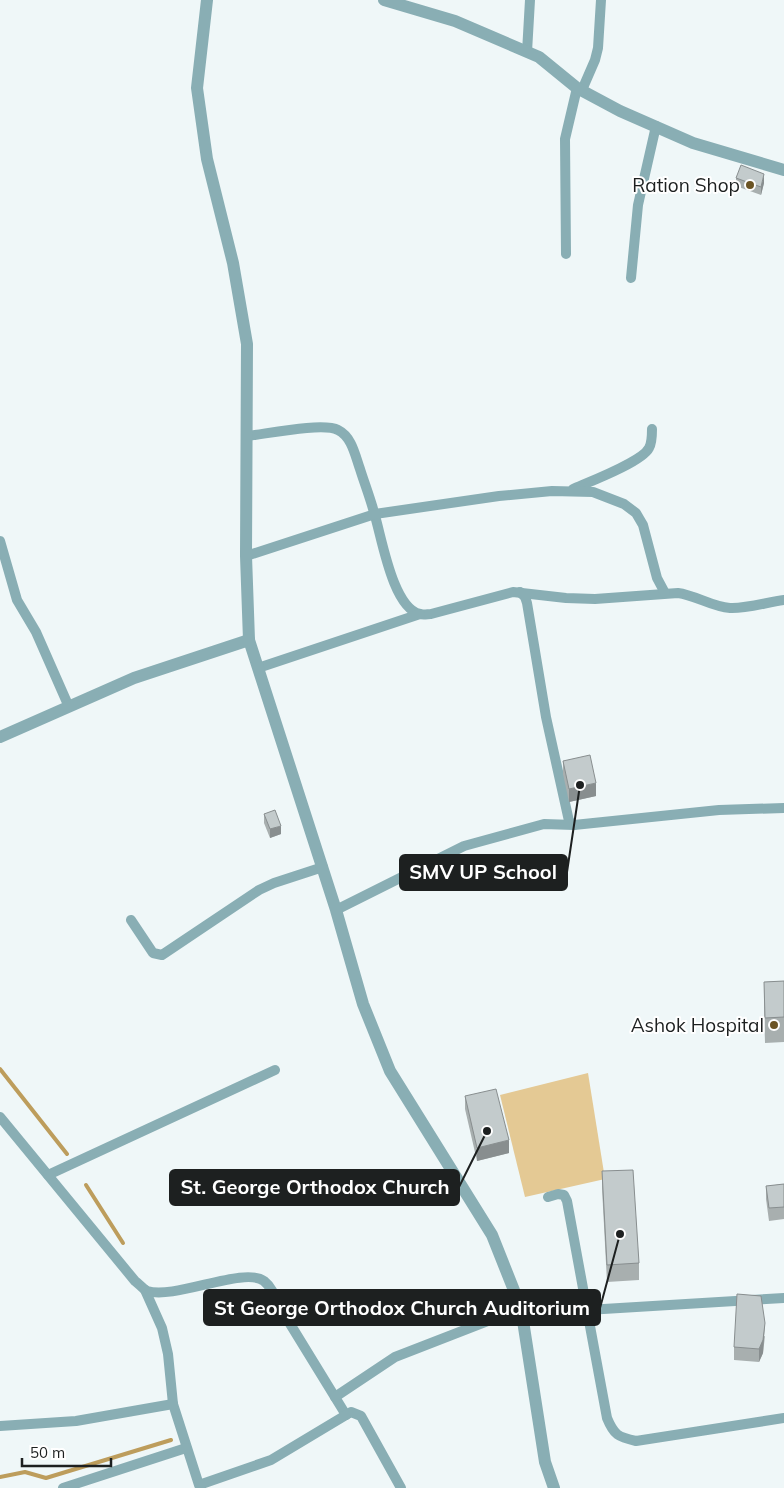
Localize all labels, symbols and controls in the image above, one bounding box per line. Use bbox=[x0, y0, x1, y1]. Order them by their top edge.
place label: Ration Shop bbox=[632, 173, 740, 197]
marker: Ration Shop bbox=[744, 179, 756, 191]
callout: SMV UP School bbox=[400, 855, 567, 890]
text: SMV UP School bbox=[409, 859, 557, 884]
place label: Ashok Hospital bbox=[631, 1013, 764, 1037]
marker: Ashok Hospital bbox=[768, 1019, 780, 1031]
callout: St. George Orthodox Church bbox=[170, 1170, 459, 1205]
text: St. George Orthodox Church bbox=[181, 1174, 449, 1199]
callout: St George Orthodox Church Auditorium bbox=[204, 1290, 600, 1325]
text: St George Orthodox Church Auditorium bbox=[214, 1295, 590, 1320]
scale bar bbox=[22, 1436, 111, 1468]
text: 50 m bbox=[30, 1443, 65, 1462]

